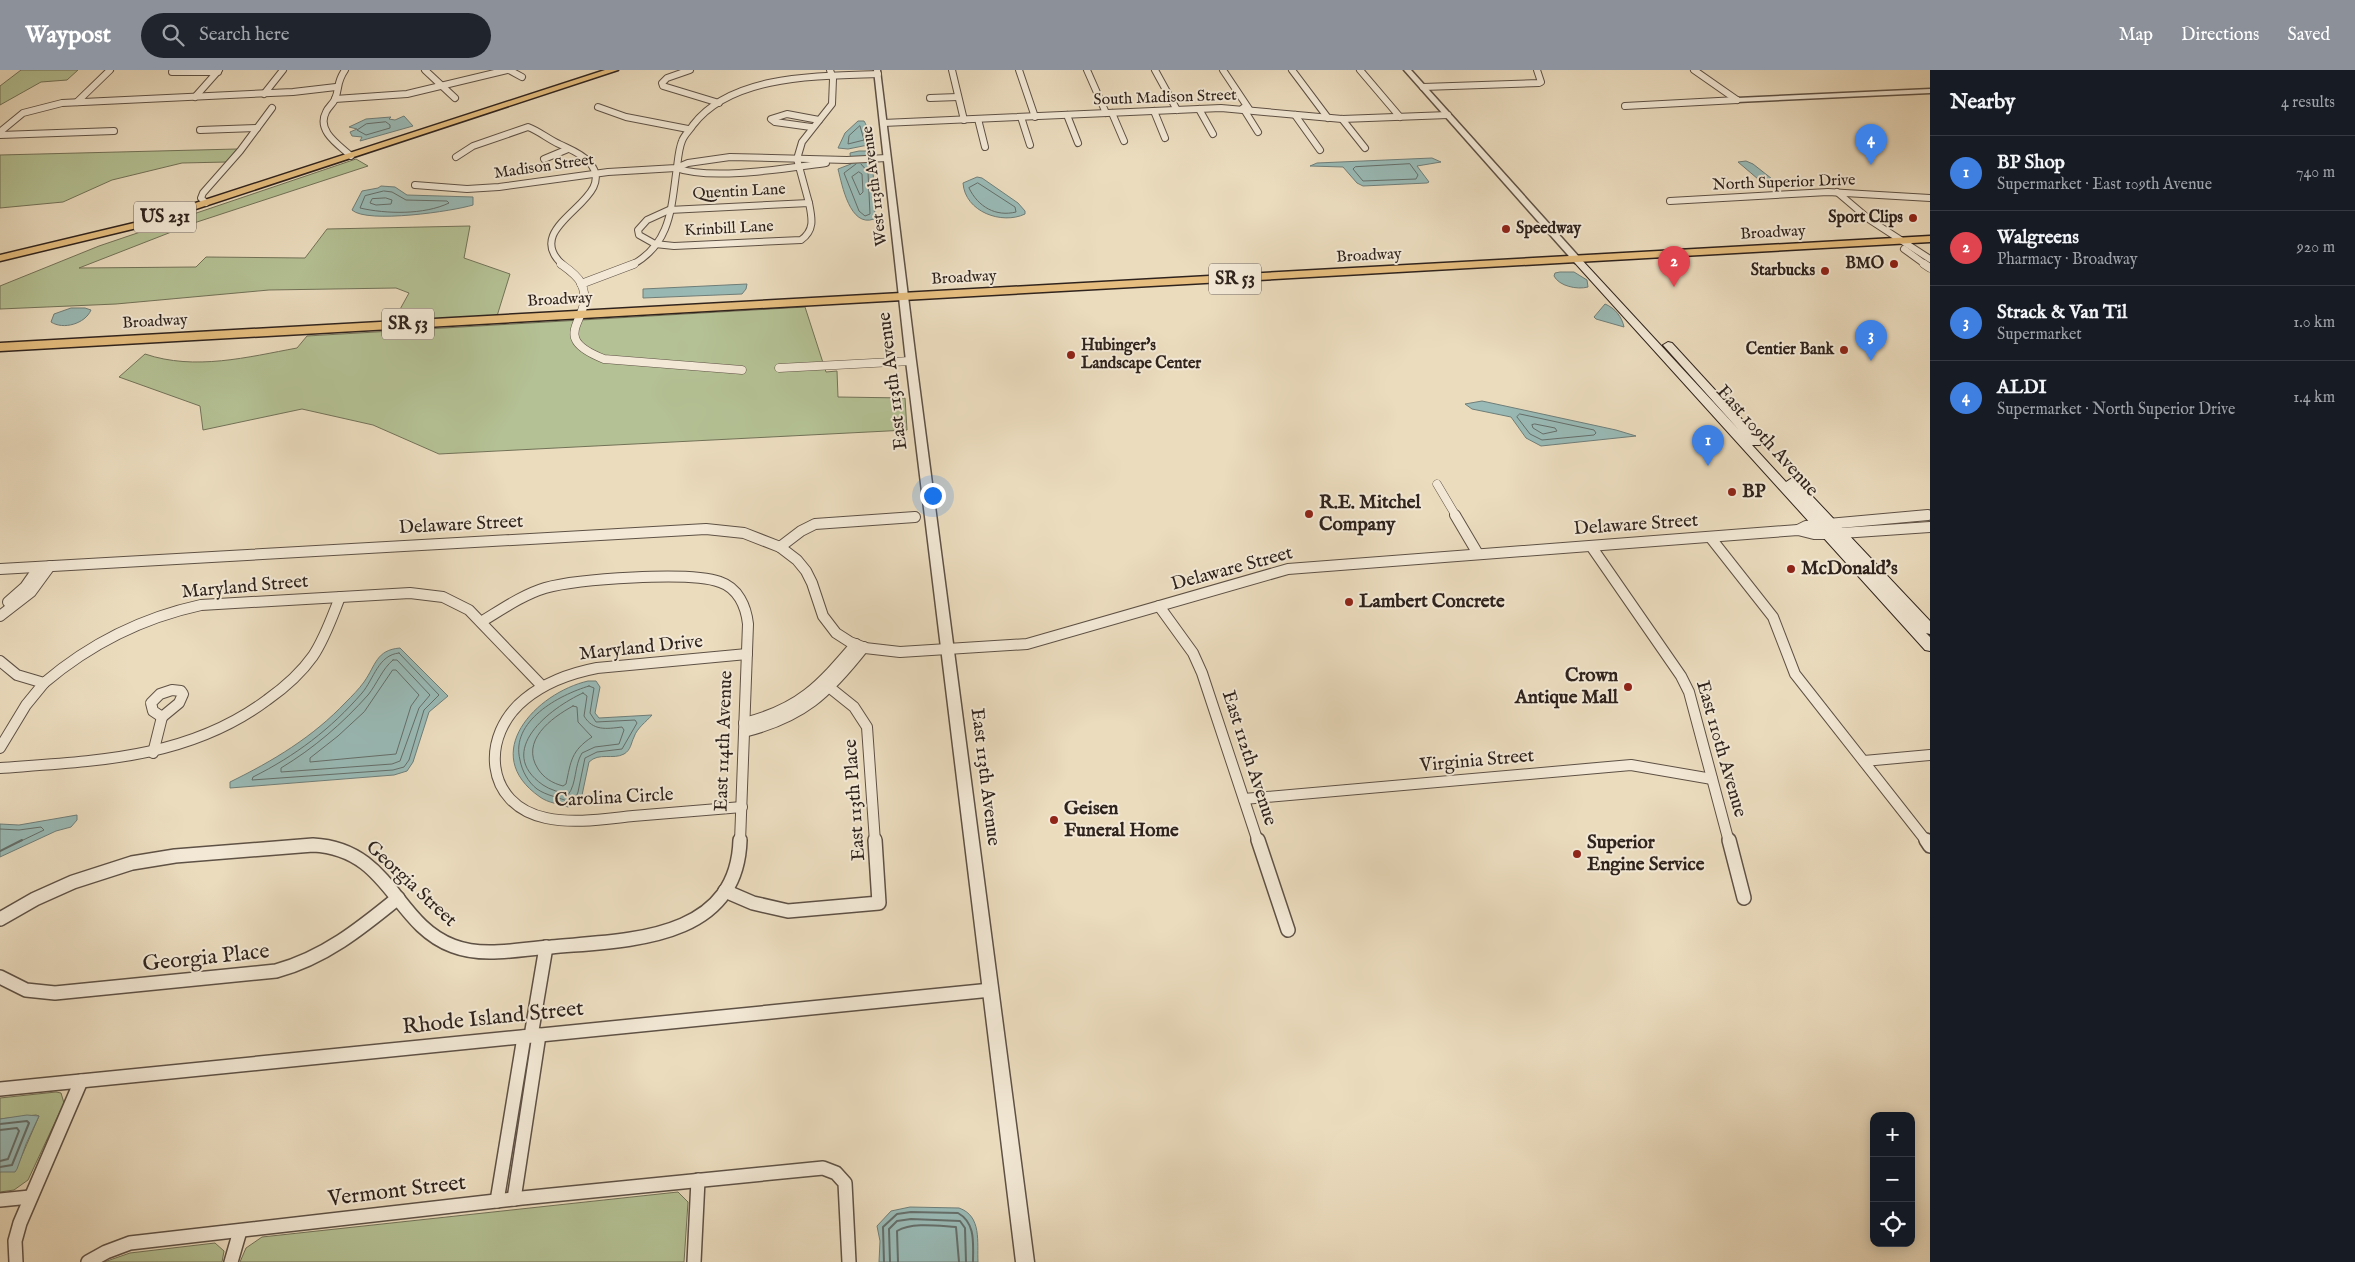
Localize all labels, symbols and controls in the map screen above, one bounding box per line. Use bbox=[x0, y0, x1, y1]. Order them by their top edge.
search box bbox=[141, 13, 491, 58]
text: Waypost bbox=[25, 20, 111, 51]
icon: search bbox=[159, 21, 187, 49]
text: Search here bbox=[199, 23, 290, 47]
text: Map bbox=[2119, 24, 2153, 47]
text: Directions bbox=[2181, 24, 2259, 47]
text: Saved bbox=[2287, 24, 2330, 47]
street label: South Madison Street bbox=[1093, 85, 1237, 110]
text: Nearby bbox=[1950, 89, 2015, 116]
text: 4 results bbox=[2281, 93, 2335, 113]
pin: 4 bbox=[1855, 124, 1887, 165]
street label: West 113th Avenue bbox=[858, 125, 892, 247]
street label: Madison Street bbox=[493, 150, 596, 184]
text: BP Shop bbox=[1997, 151, 2065, 175]
text: 1 bbox=[1963, 163, 1969, 183]
text: 740 m bbox=[2296, 163, 2335, 183]
street label: North Superior Drive bbox=[1712, 171, 1856, 195]
text: Supermarket · East 109th Avenue bbox=[1997, 175, 2212, 195]
street label: Quentin Lane bbox=[692, 180, 786, 204]
road number: US 231 bbox=[134, 202, 196, 232]
place label: Sport Clips bbox=[1828, 208, 1903, 228]
marker: Sport Clips bbox=[1907, 212, 1919, 224]
street label: Krinbill Lane bbox=[684, 217, 774, 241]
place label: Speedway bbox=[1516, 219, 1582, 239]
street label: Broadway bbox=[1740, 221, 1806, 245]
marker: Speedway bbox=[1500, 223, 1512, 235]
text: Walgreens bbox=[1997, 226, 2079, 250]
text: 2 bbox=[1962, 238, 1970, 258]
text: 920 m bbox=[2297, 238, 2335, 258]
street label: Broadway bbox=[1336, 244, 1402, 268]
pin: 2 bbox=[1658, 246, 1690, 287]
text: Pharmacy · Broadway bbox=[1997, 250, 2138, 270]
place label: BMO bbox=[1845, 254, 1884, 274]
marker: BMO bbox=[1888, 258, 1900, 270]
place label: Starbucks bbox=[1751, 261, 1815, 281]
road number: SR 53 bbox=[1209, 263, 1261, 294]
marker: Starbucks bbox=[1819, 265, 1831, 277]
street label: Broadway bbox=[931, 266, 997, 290]
street label: Broadway bbox=[527, 288, 593, 312]
text: Strack & Van Til bbox=[1997, 301, 2127, 325]
road number: SR 53 bbox=[382, 308, 434, 340]
street label: Broadway bbox=[122, 310, 188, 334]
street label: East 113th Avenue bbox=[873, 310, 913, 451]
text: 3 bbox=[1963, 313, 1969, 333]
text: 1.0 km bbox=[2293, 313, 2335, 333]
pin: 3 bbox=[1855, 320, 1887, 361]
text: Supermarket bbox=[1997, 325, 2082, 345]
place label: Hubinger's Landscape Center bbox=[1081, 336, 1201, 374]
place label: Centier Bank bbox=[1746, 340, 1834, 360]
marker: Centier Bank bbox=[1838, 344, 1850, 356]
marker: Hubinger's Landscape Center bbox=[1065, 349, 1077, 361]
text: ALDI bbox=[1997, 376, 2047, 400]
street label: East 109th Avenue bbox=[1711, 380, 1824, 502]
text: 4 bbox=[1962, 388, 1970, 408]
text: 1.4 km bbox=[2293, 388, 2335, 408]
text: Supermarket · North Superior Drive bbox=[1997, 400, 2235, 420]
pin: 1 bbox=[1692, 425, 1724, 466]
place label: BP bbox=[1742, 480, 1765, 504]
your location bbox=[920, 483, 946, 509]
marker: BP bbox=[1726, 486, 1738, 498]
place label: R.E. Mitchel Company bbox=[1319, 491, 1421, 537]
marker: R.E. Mitchel Company bbox=[1303, 508, 1315, 520]
street label: Delaware Street bbox=[1573, 509, 1700, 541]
street label: Delaware Street bbox=[398, 510, 524, 540]
street label: Delaware Street bbox=[1169, 541, 1296, 597]
place label: McDonald's bbox=[1801, 557, 1898, 581]
marker: McDonald's bbox=[1785, 563, 1797, 575]
street label: Maryland Street bbox=[181, 569, 310, 604]
place label: Lambert Concrete bbox=[1359, 590, 1505, 614]
marker: Lambert Concrete bbox=[1343, 596, 1355, 608]
street label: Maryland Drive bbox=[578, 630, 704, 666]
place label: Crown Antique Mall bbox=[1514, 664, 1619, 710]
street label: East 114th Avenue bbox=[710, 670, 738, 812]
street label: East 110th Avenue bbox=[1690, 678, 1752, 820]
marker: Crown Antique Mall bbox=[1622, 681, 1634, 693]
street label: East 112th Avenue bbox=[1216, 687, 1282, 829]
street label: East 113th Avenue bbox=[965, 707, 1005, 848]
street label: East 113th Place bbox=[839, 738, 871, 862]
street label: Virginia Street bbox=[1418, 744, 1536, 778]
street label: Carolina Circle bbox=[554, 783, 674, 813]
place label: Geisen Funeral Home bbox=[1064, 797, 1179, 843]
marker: Geisen Funeral Home bbox=[1048, 814, 1060, 826]
place label: Superior Engine Service bbox=[1587, 831, 1705, 877]
street label: Georgia Street bbox=[360, 836, 462, 933]
marker: Superior Engine Service bbox=[1571, 848, 1583, 860]
street label: Georgia Place bbox=[141, 937, 271, 979]
street label: Rhode Island Street bbox=[401, 994, 586, 1041]
map controls bbox=[1870, 1112, 1915, 1247]
button: + bbox=[1870, 1112, 1915, 1157]
button: − bbox=[1870, 1157, 1915, 1202]
street label: Vermont Street bbox=[325, 1169, 468, 1213]
button: locate bbox=[1870, 1202, 1915, 1247]

